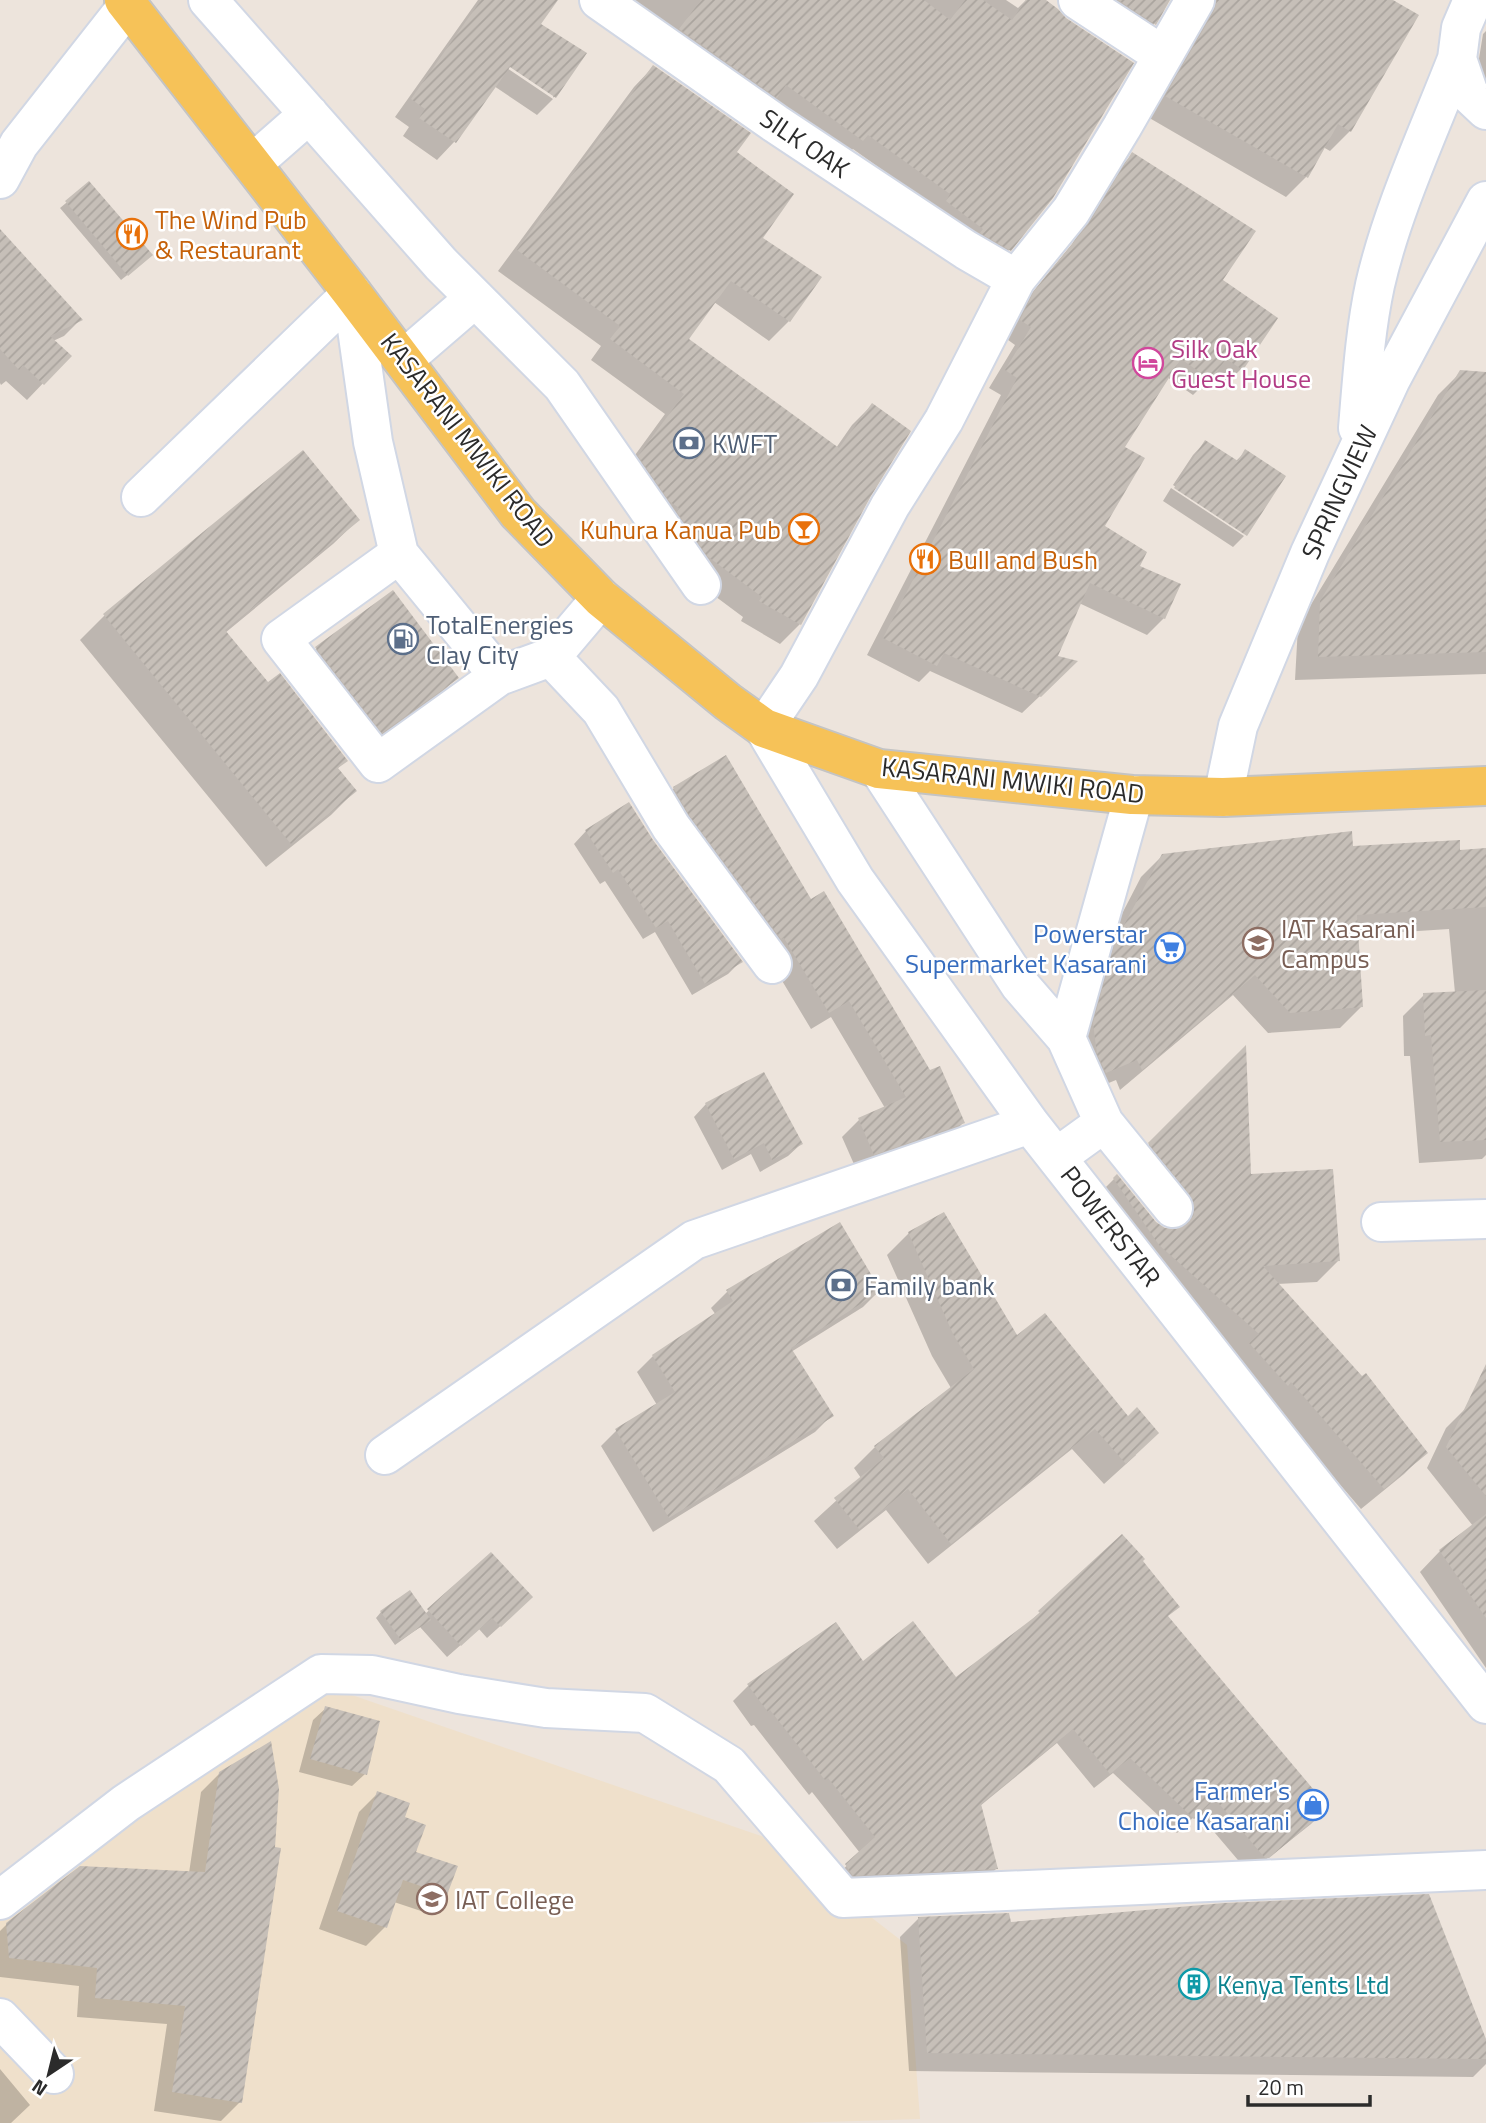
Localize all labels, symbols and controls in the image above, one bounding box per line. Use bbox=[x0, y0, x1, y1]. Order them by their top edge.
street label: SILK OAK bbox=[752, 99, 858, 187]
place label: The Wind Pub & Restaurant bbox=[155, 200, 307, 269]
restaurant icon: The Wind Pub & Restaurant bbox=[115, 217, 149, 251]
street label: KASARANI MWIKI ROAD bbox=[371, 324, 565, 556]
place label: Silk Oak Guest House bbox=[1171, 329, 1311, 398]
hotel icon: Silk Oak Guest House bbox=[1131, 346, 1165, 380]
street label: SPRINGVIEW bbox=[1291, 418, 1387, 566]
place label: KWFT bbox=[712, 424, 778, 463]
bank icon: KWFT bbox=[672, 426, 706, 460]
place label: Kuhura Kanua Pub bbox=[580, 510, 781, 549]
bar icon: Kuhura Kanua Pub bbox=[787, 512, 821, 546]
place label: Bull and Bush bbox=[948, 540, 1098, 579]
restaurant icon: Bull and Bush bbox=[908, 542, 942, 576]
place label: TotalEnergies Clay City bbox=[426, 605, 574, 674]
fuel station icon: TotalEnergies Clay City bbox=[386, 622, 420, 656]
street label: KASARANI MWIKI ROAD bbox=[880, 747, 1146, 813]
place label: IAT Kasarani Campus bbox=[1281, 909, 1416, 978]
place label: Powerstar Supermarket Kasarani bbox=[905, 914, 1147, 983]
school or university icon: IAT Kasarani Campus bbox=[1241, 926, 1275, 960]
supermarket icon: Powerstar Supermarket Kasarani bbox=[1153, 931, 1187, 965]
street label: POWERSTAR bbox=[1051, 1157, 1171, 1295]
place label: Family bank bbox=[864, 1266, 995, 1305]
bank icon: Family bank bbox=[824, 1268, 858, 1302]
place label: Farmer's Choice Kasarani bbox=[1118, 1771, 1290, 1840]
shop icon: Farmer's Choice Kasarani bbox=[1296, 1788, 1330, 1822]
place label: IAT College bbox=[455, 1880, 574, 1919]
school or university icon: IAT College bbox=[415, 1882, 449, 1916]
place label: Kenya Tents Ltd bbox=[1217, 1965, 1390, 2004]
building icon: Kenya Tents Ltd bbox=[1177, 1967, 1211, 2001]
north arrow bbox=[14, 2039, 84, 2109]
scale bar bbox=[1248, 2064, 1370, 2108]
text: 20 m bbox=[1258, 2071, 1304, 2103]
text: N bbox=[25, 2073, 53, 2104]

